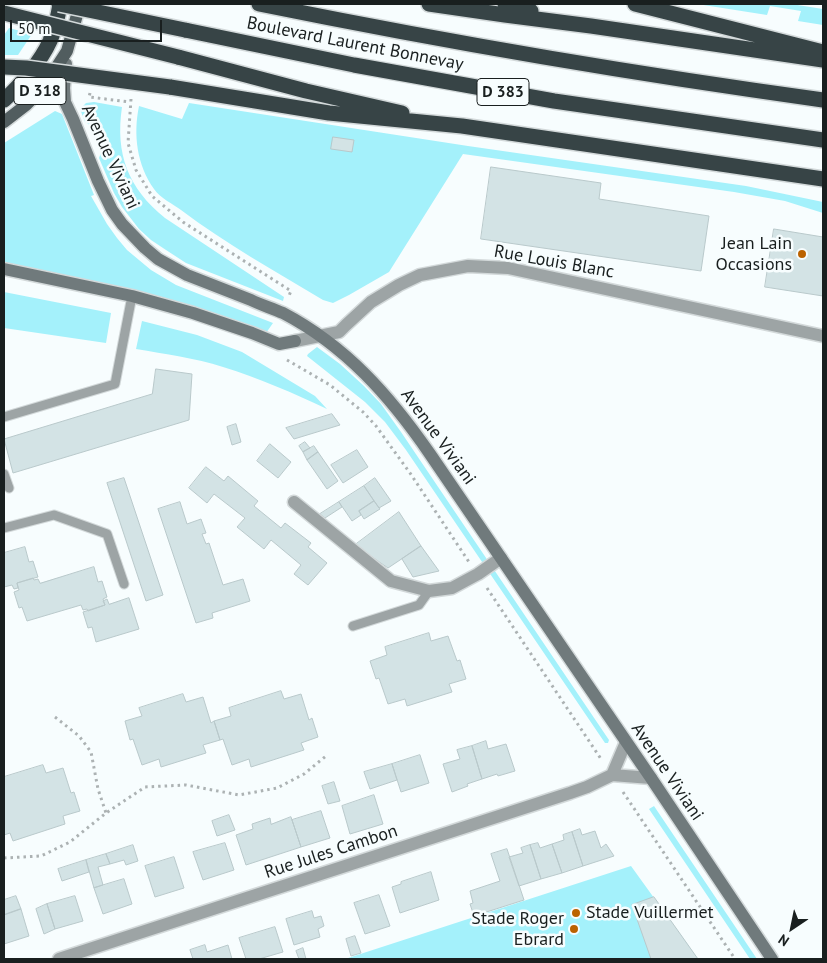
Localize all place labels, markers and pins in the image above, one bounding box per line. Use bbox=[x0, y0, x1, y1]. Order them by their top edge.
place label: Jean Lain Occasions bbox=[715, 233, 792, 276]
marker: Jean Lain Occasions bbox=[796, 248, 808, 260]
place label: Stade Vuillermet bbox=[586, 902, 714, 924]
marker: Stade Vuillermet bbox=[570, 907, 582, 919]
place label: Stade Roger Ebrard bbox=[471, 908, 564, 951]
marker: Stade Roger Ebrard bbox=[568, 923, 580, 935]

